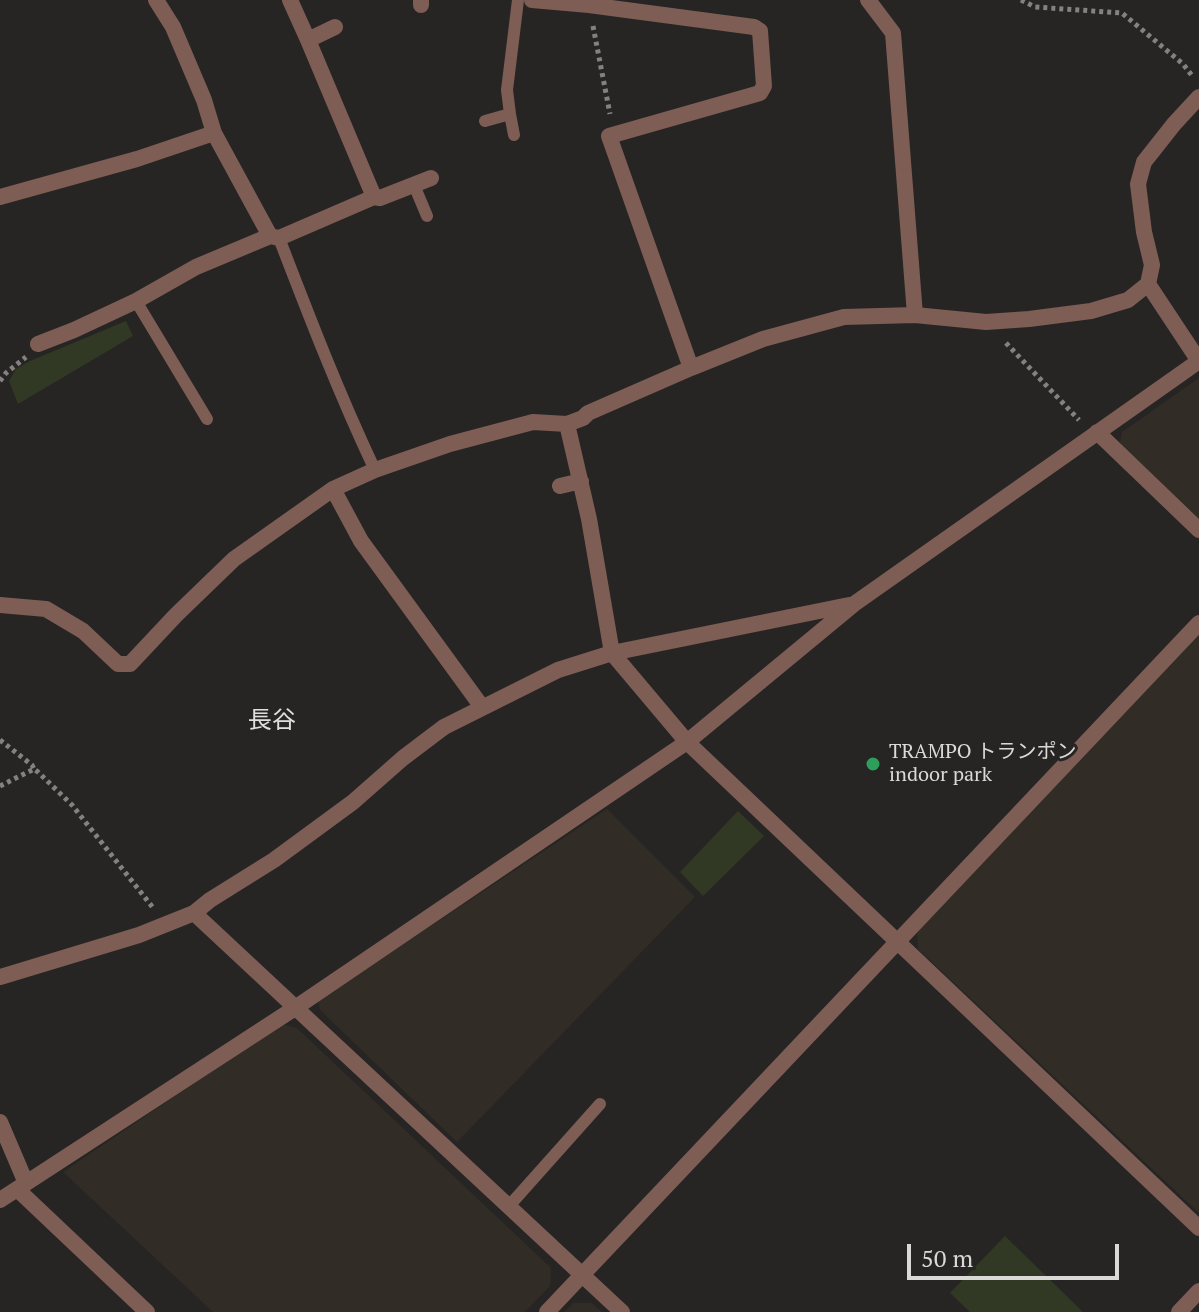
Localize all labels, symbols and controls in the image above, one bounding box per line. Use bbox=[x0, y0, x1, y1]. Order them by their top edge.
district label: 長谷 bbox=[248, 707, 296, 735]
place label: TRAMPO トランポン indoor park bbox=[889, 740, 1076, 787]
marker: TRAMPO トランポン indoor park bbox=[864, 755, 882, 773]
scale bar bbox=[911, 1228, 1123, 1278]
text: 50 m bbox=[921, 1242, 973, 1274]

